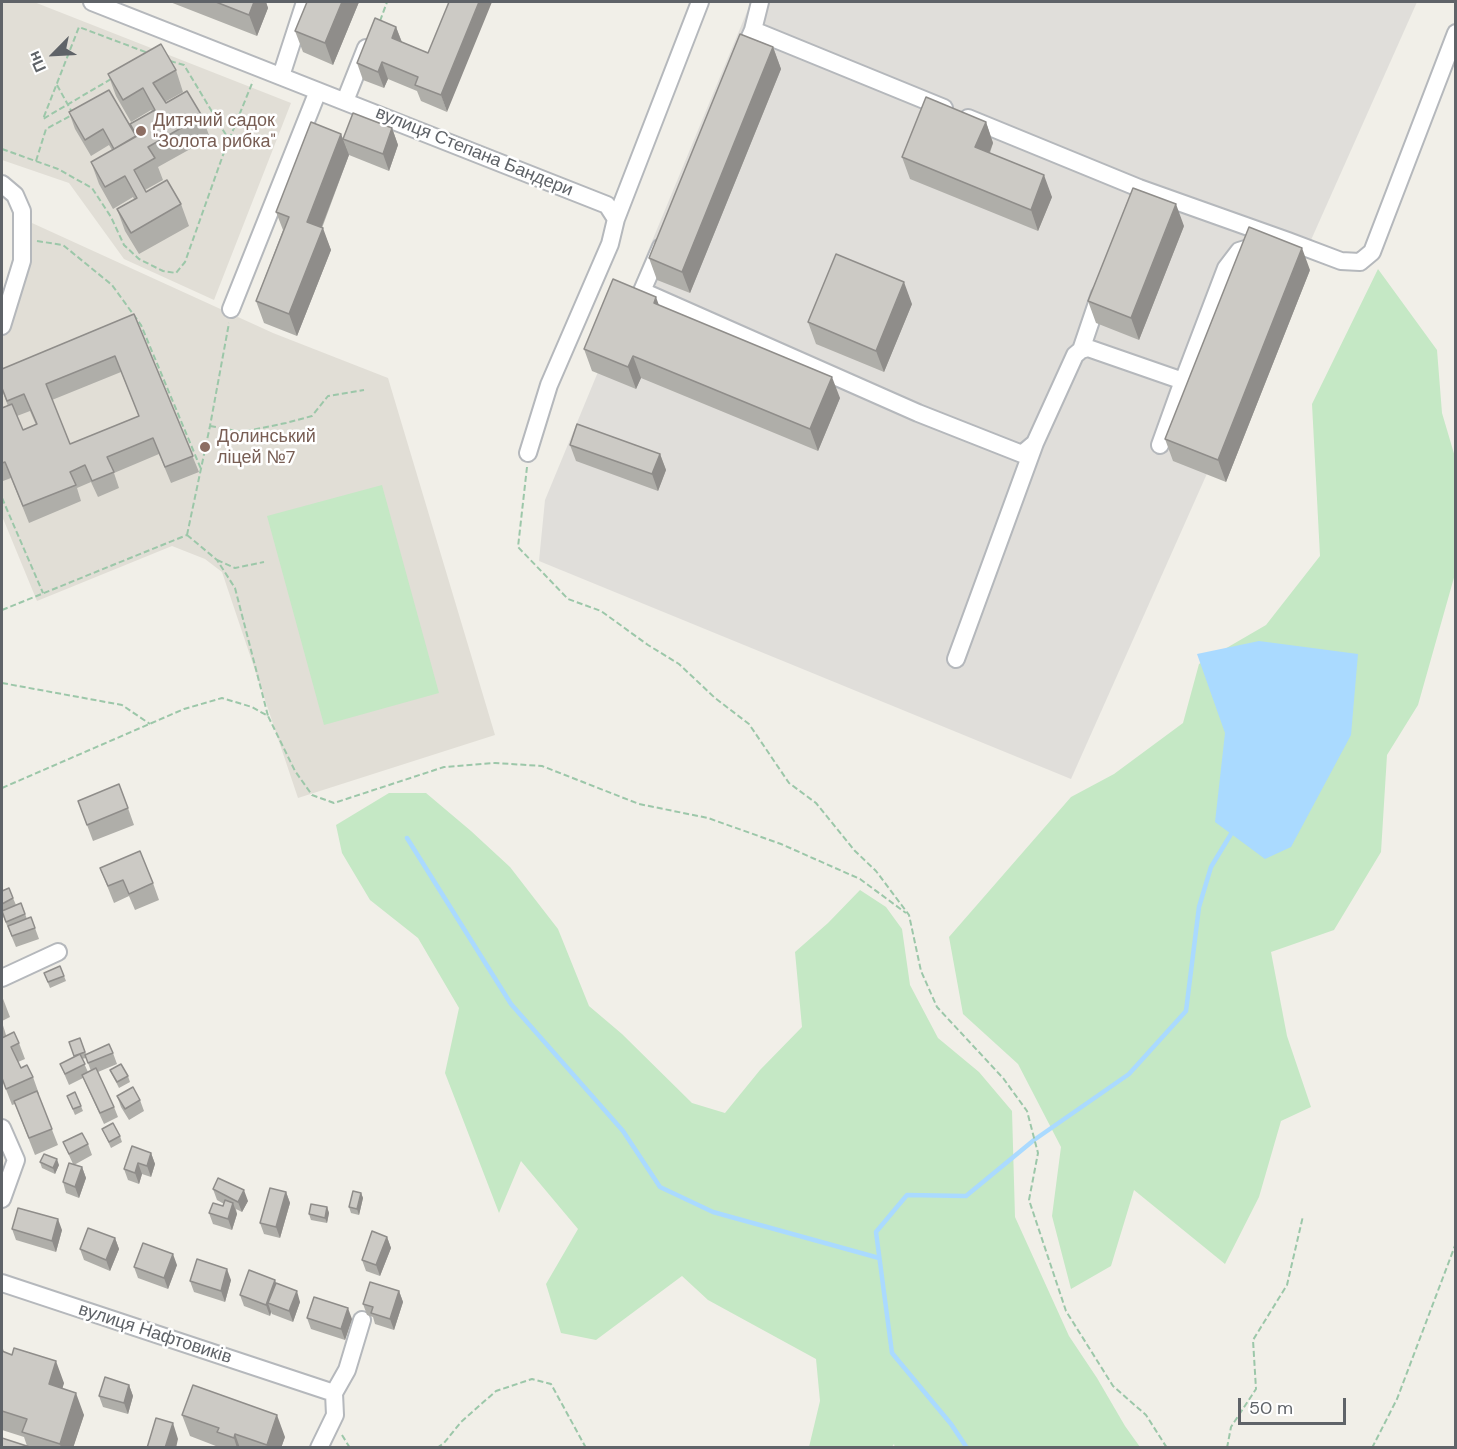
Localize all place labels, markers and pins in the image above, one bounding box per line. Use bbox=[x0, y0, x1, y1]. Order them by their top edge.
place label: Дитячий садок "Золота рибка" bbox=[153, 110, 276, 152]
marker: Дитячий садок "Золота рибка" bbox=[134, 124, 148, 138]
place label: Долинський ліцей №7 bbox=[217, 426, 316, 468]
marker: Долинський ліцей №7 bbox=[198, 440, 212, 454]

